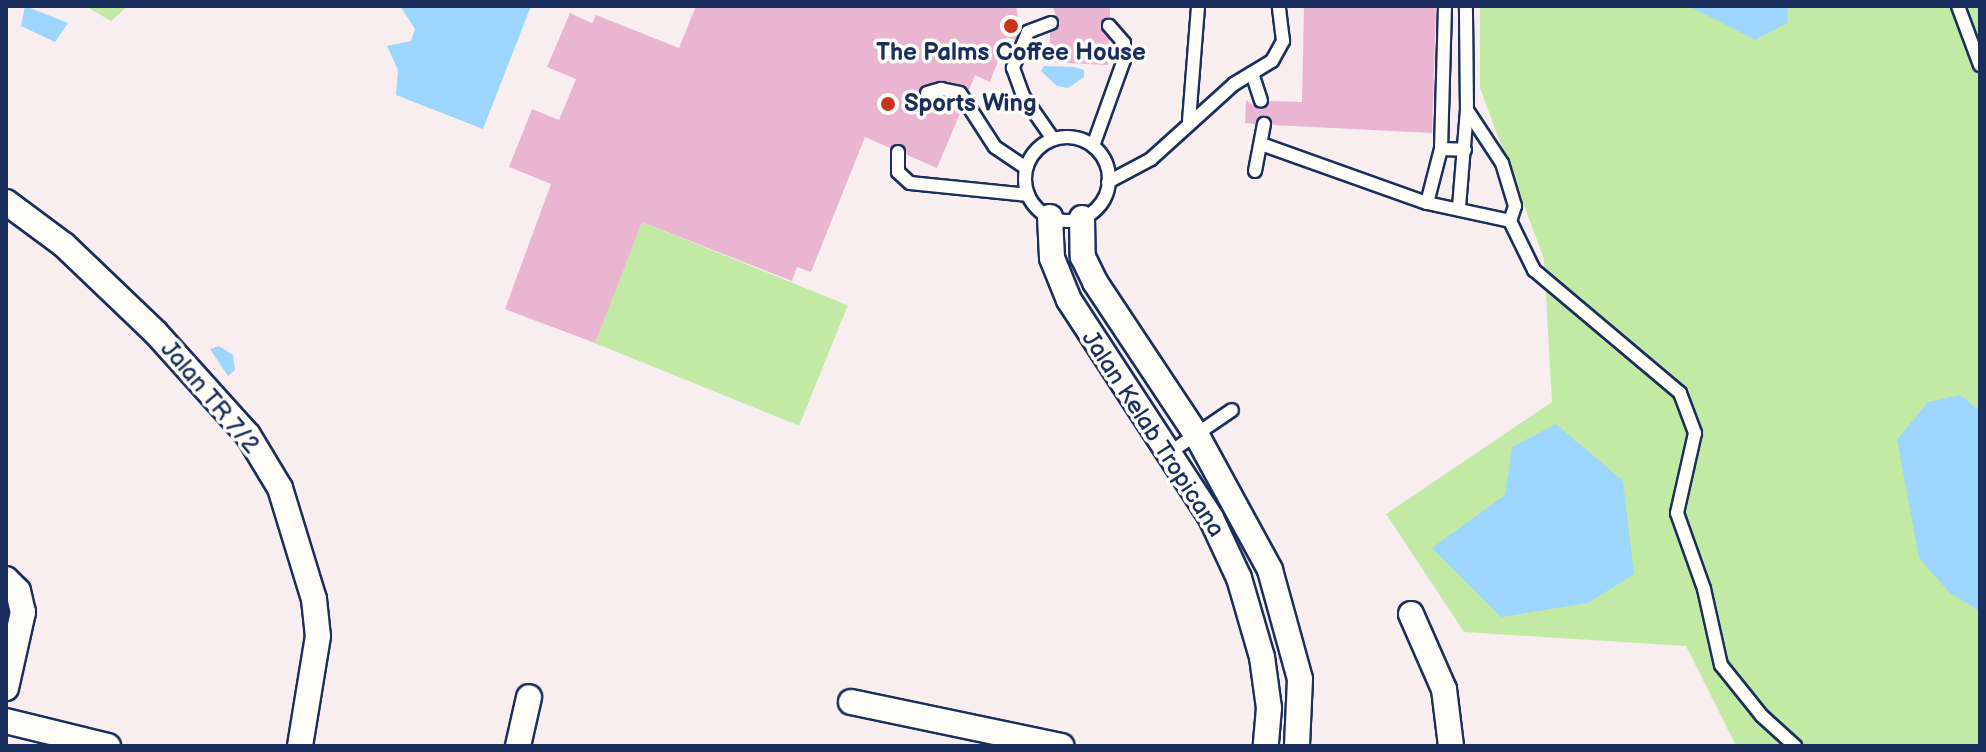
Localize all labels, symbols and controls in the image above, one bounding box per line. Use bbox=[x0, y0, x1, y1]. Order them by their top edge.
marker: The Palms Coffee House bbox=[1002, 17, 1020, 35]
place label: The Palms Coffee House bbox=[876, 39, 1146, 67]
place label: Sports Wing bbox=[904, 90, 1037, 118]
marker: Sports Wing bbox=[879, 95, 897, 113]
street label: Jalan Kelab Tropicana bbox=[1075, 325, 1231, 543]
street label: Jalan TR 7/2 bbox=[154, 334, 266, 460]

